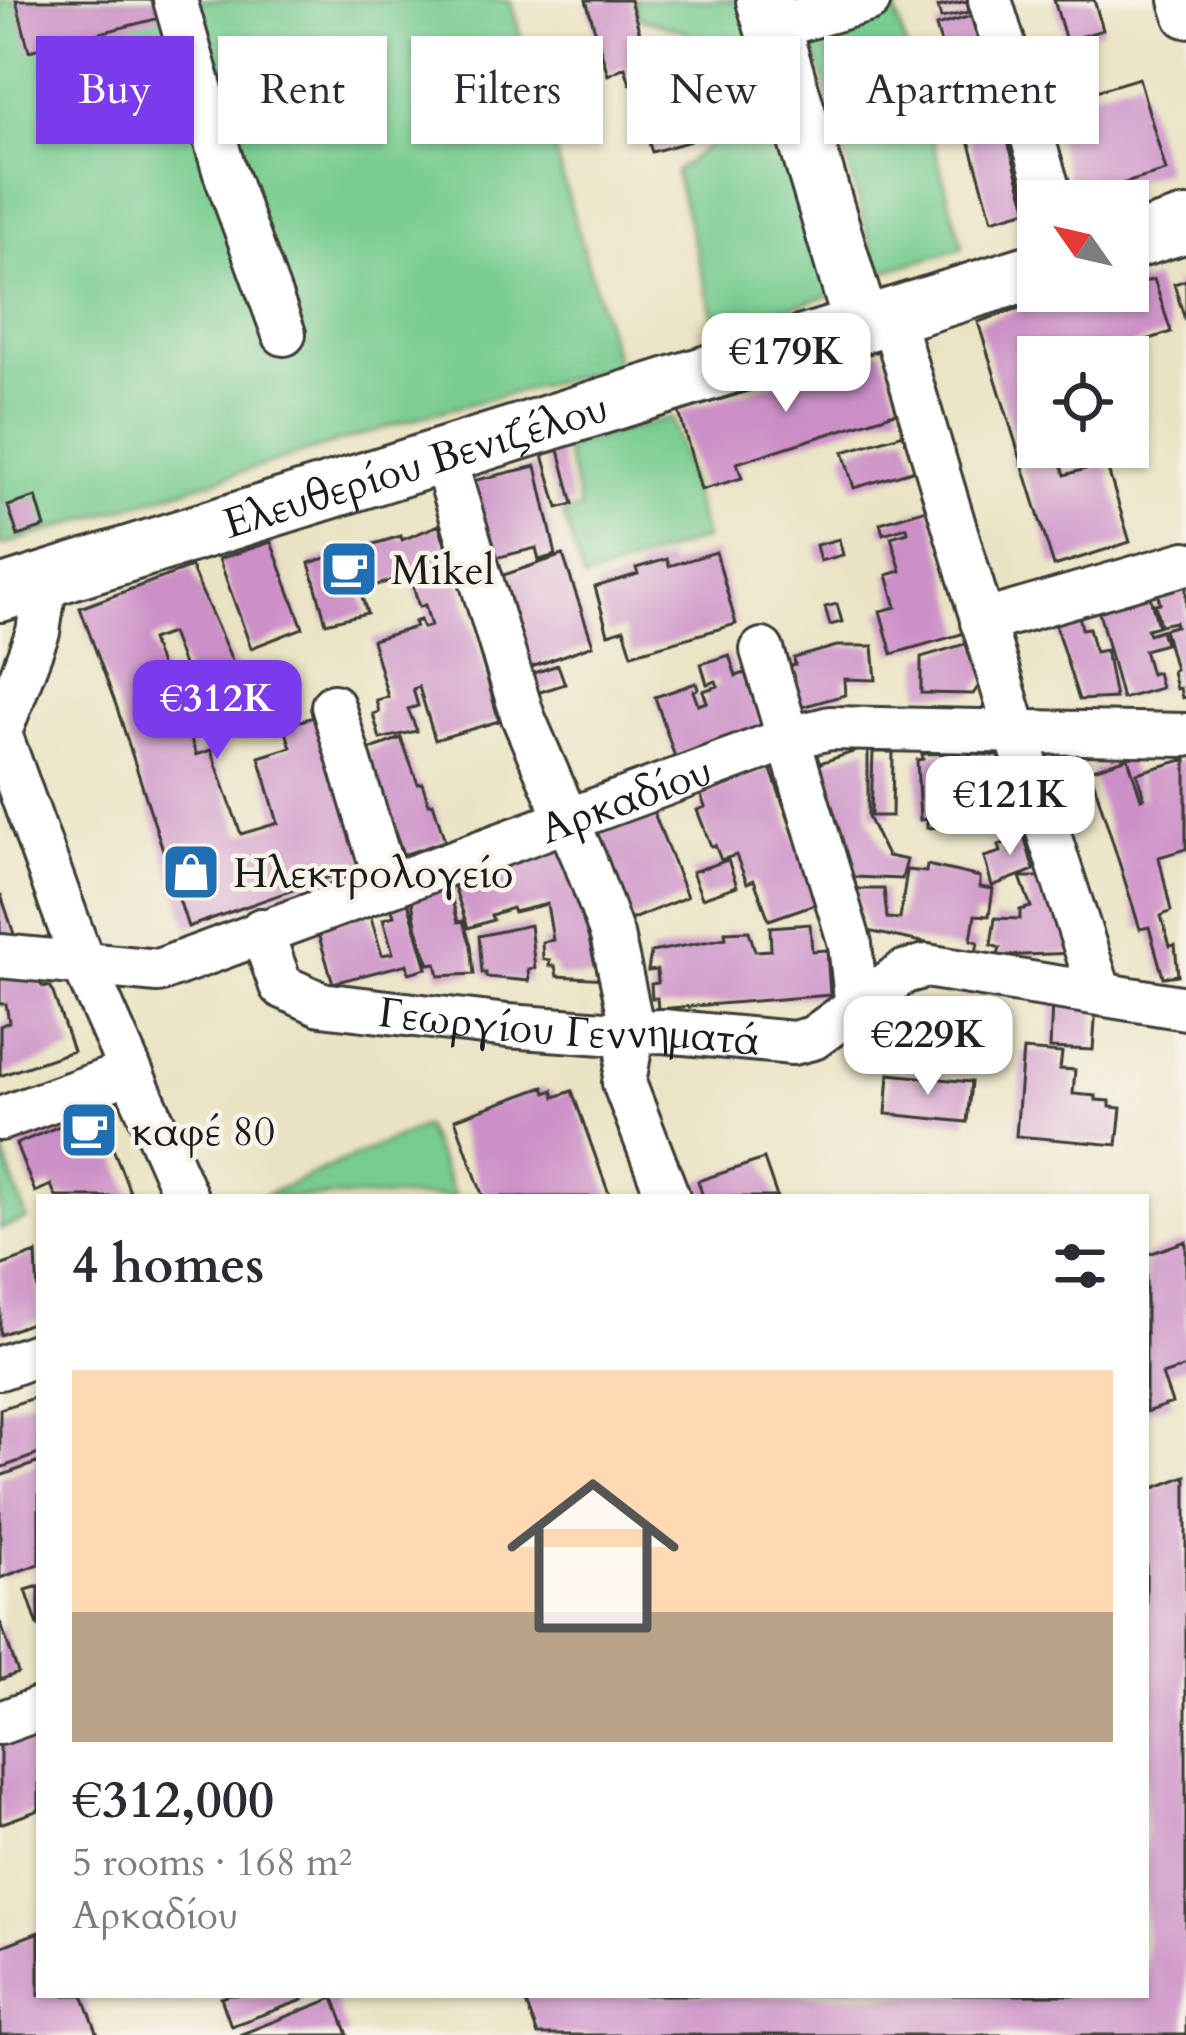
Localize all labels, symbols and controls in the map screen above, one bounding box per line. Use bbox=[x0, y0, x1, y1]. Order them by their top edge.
chip: Buy bbox=[36, 36, 194, 144]
chip: Rent bbox=[218, 36, 387, 144]
chip: Filters bbox=[411, 36, 603, 144]
chip: New bbox=[627, 36, 800, 144]
chip: Apartment bbox=[824, 36, 1099, 144]
north arrow bbox=[1017, 180, 1149, 312]
map controls bbox=[1017, 180, 1149, 468]
pin: €179K bbox=[702, 313, 870, 415]
text: €179K bbox=[729, 325, 843, 378]
button: locate bbox=[1017, 336, 1149, 468]
street label: Ελευθερίου Βενιζέλου bbox=[217, 379, 615, 553]
cafe icon: Mikel bbox=[318, 538, 380, 600]
place label: Mikel bbox=[391, 542, 495, 599]
pin: €312K bbox=[133, 660, 301, 762]
text: €312K bbox=[160, 672, 274, 725]
street label: Αρκαδίου bbox=[532, 742, 720, 858]
pin: €121K bbox=[926, 756, 1094, 858]
text: €121K bbox=[953, 768, 1067, 821]
shop icon: Ηλεκτρολογείο bbox=[160, 841, 222, 903]
place label: Ηλεκτρολογείο bbox=[233, 845, 513, 902]
street label: Γεωργίου Γεννηματά bbox=[376, 984, 764, 1070]
pin: €229K bbox=[844, 996, 1012, 1098]
text: €229K bbox=[871, 1008, 985, 1061]
cafe icon: καφέ 80 bbox=[58, 1099, 120, 1161]
place label: καφέ 80 bbox=[131, 1103, 275, 1160]
text: 4 homes bbox=[72, 1231, 264, 1301]
icon: filters bbox=[1047, 1233, 1113, 1299]
icon: home bbox=[485, 1448, 701, 1664]
text: €312,000 bbox=[72, 1766, 274, 1836]
text: 5 rooms · 168 m² bbox=[72, 1836, 352, 1889]
text: Αρκαδίου bbox=[72, 1889, 238, 1942]

